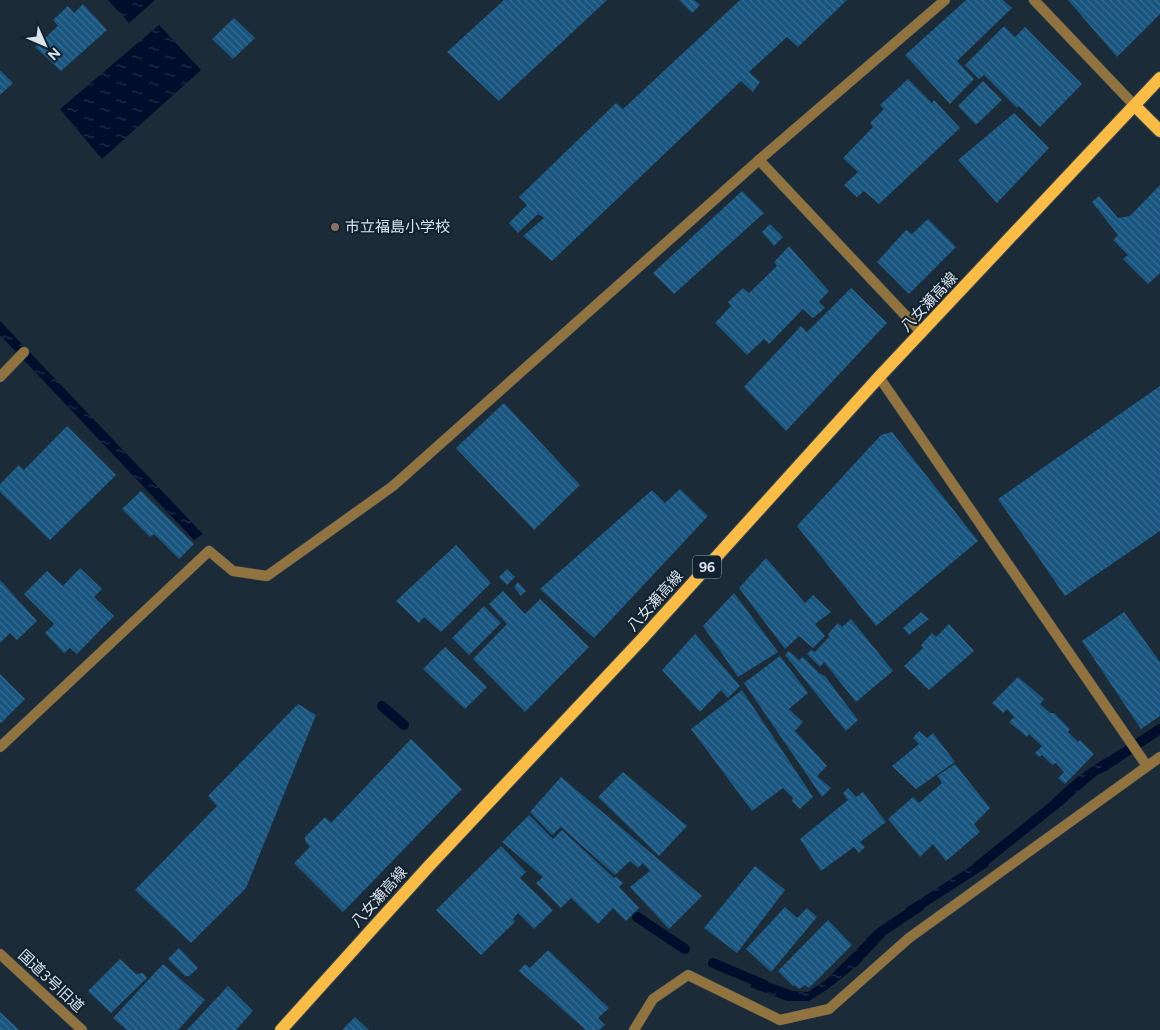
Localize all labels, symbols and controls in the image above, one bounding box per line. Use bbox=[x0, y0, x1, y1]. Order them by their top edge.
north arrow bbox=[20, 20, 70, 70]
text: N bbox=[44, 44, 64, 64]
place label: 市立福島小学校 bbox=[345, 218, 450, 236]
marker: 市立福島小学校 bbox=[329, 221, 341, 233]
street label: 八女瀬高線 bbox=[897, 268, 961, 336]
road number: 96 bbox=[693, 556, 721, 578]
street label: 八女瀬高線 bbox=[623, 567, 687, 635]
street label: 八女瀬高線 bbox=[347, 863, 411, 931]
street label: 国道3号旧道 bbox=[14, 946, 88, 1016]

